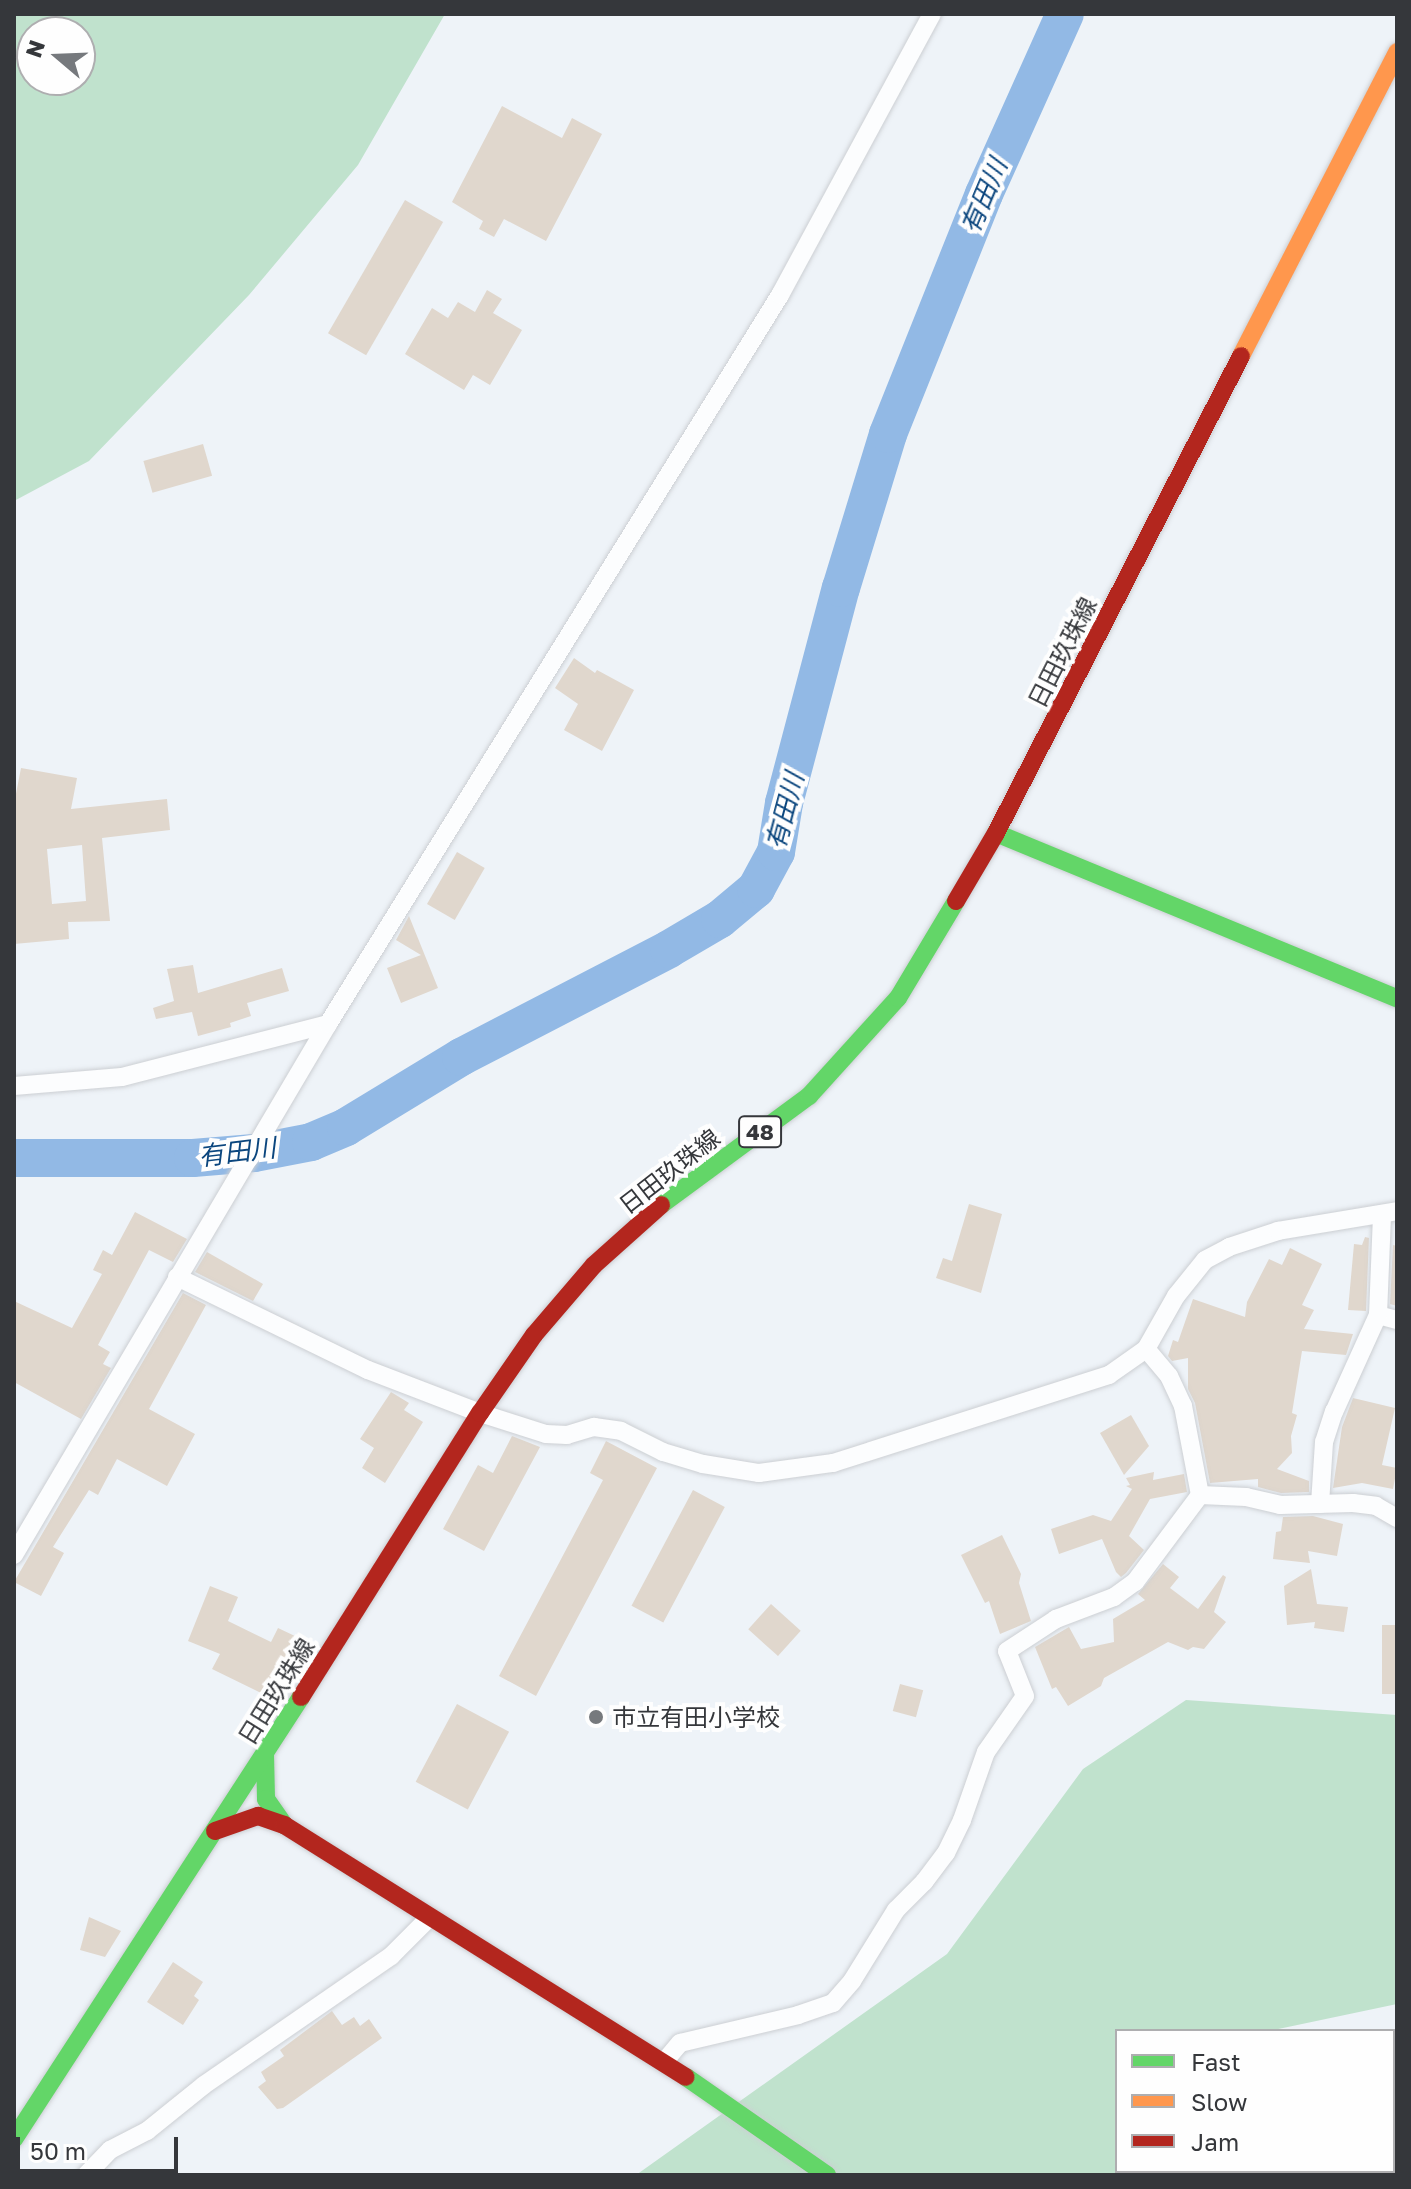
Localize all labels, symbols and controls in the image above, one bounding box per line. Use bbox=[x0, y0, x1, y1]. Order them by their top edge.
north arrow bbox=[16, 16, 96, 96]
text: N bbox=[19, 36, 50, 61]
water label: 有田川 bbox=[954, 154, 1014, 238]
street label: 日田玖珠線 bbox=[1022, 592, 1102, 712]
water label: 有田川 bbox=[760, 769, 810, 853]
road number: 48 bbox=[738, 1114, 782, 1150]
street label: 日田玖珠線 bbox=[613, 1123, 725, 1219]
water label: 有田川 bbox=[196, 1132, 278, 1172]
street label: 日田玖珠線 bbox=[232, 1632, 320, 1750]
place label: 市立有田小学校 bbox=[612, 1703, 780, 1731]
marker: 市立有田小学校 bbox=[587, 1708, 605, 1726]
legend bbox=[1115, 2029, 1395, 2173]
text: Fast bbox=[1191, 2047, 1241, 2076]
text: Slow bbox=[1191, 2087, 1247, 2116]
scale bar bbox=[20, 2121, 182, 2171]
text: Jam bbox=[1191, 2127, 1239, 2156]
text: 50 m bbox=[30, 2136, 86, 2165]

